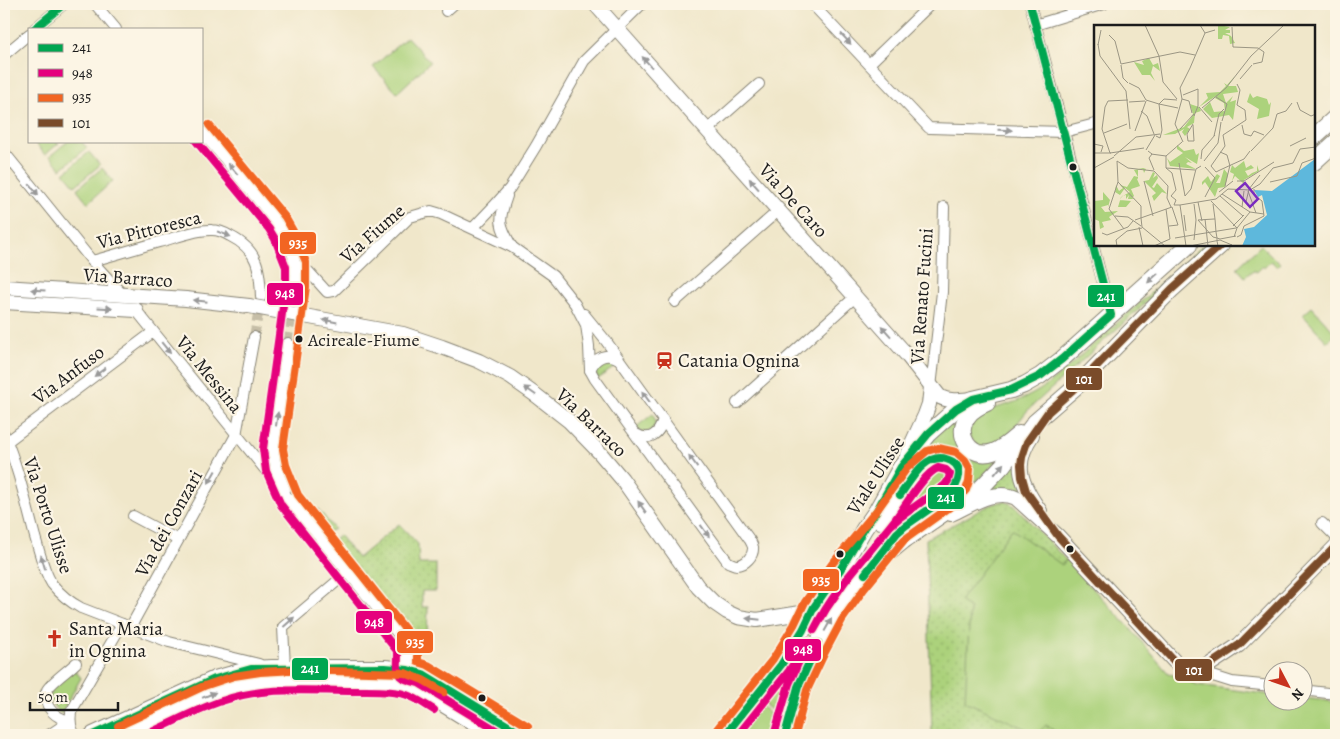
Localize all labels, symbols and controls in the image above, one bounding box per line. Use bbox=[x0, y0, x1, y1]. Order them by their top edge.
inset map bbox=[1094, 25, 1315, 246]
legend bbox=[28, 28, 202, 142]
one-way arrow bbox=[840, 33, 851, 46]
text: 241 bbox=[72, 37, 91, 57]
one-way arrow bbox=[641, 57, 653, 69]
text: 948 bbox=[72, 63, 93, 83]
text: 935 bbox=[72, 87, 92, 107]
text: 101 bbox=[72, 113, 90, 133]
one-way arrow bbox=[997, 127, 1013, 135]
street label: Via De Caro bbox=[752, 157, 834, 243]
one-way arrow bbox=[227, 162, 238, 175]
unlabelled marker bbox=[1068, 162, 1078, 172]
one-way arrow bbox=[749, 177, 760, 190]
one-way arrow bbox=[29, 183, 40, 196]
street label: Via Fiume bbox=[334, 198, 411, 270]
street label: Via Pittoresca bbox=[94, 204, 204, 256]
street label: Via Renato Fucini bbox=[904, 227, 940, 366]
one-way arrow bbox=[216, 230, 231, 238]
line badge: 935 bbox=[279, 231, 317, 255]
text: 935 bbox=[289, 234, 307, 253]
street label: Via Barraco bbox=[81, 262, 173, 294]
one-way arrow bbox=[1146, 272, 1159, 283]
line badge: 948 bbox=[266, 282, 304, 306]
text: 948 bbox=[275, 284, 295, 303]
line badge: 241 bbox=[1087, 284, 1125, 308]
one-way arrow bbox=[30, 285, 46, 293]
text: 241 bbox=[1097, 287, 1115, 306]
one-way arrow bbox=[192, 297, 208, 305]
one-way arrow bbox=[97, 304, 113, 312]
one-way arrow bbox=[321, 316, 337, 324]
one-way arrow bbox=[880, 326, 892, 338]
place label: Acireale-Fiume bbox=[307, 328, 420, 352]
street label: Via Messina bbox=[169, 330, 249, 419]
marker: Acireale-Fiume bbox=[294, 334, 304, 344]
street label: Via Anfuso bbox=[27, 339, 110, 411]
one-way arrow bbox=[161, 341, 172, 354]
place label: Catania Ognina bbox=[678, 348, 800, 374]
station icon: Catania Ognina bbox=[654, 350, 674, 370]
one-way arrow bbox=[94, 366, 107, 377]
line badge: 101 bbox=[1065, 367, 1103, 391]
text: 101 bbox=[1075, 370, 1093, 389]
street label: Via Barraco bbox=[549, 382, 633, 463]
one-way arrow bbox=[524, 386, 537, 396]
one-way arrow bbox=[641, 391, 652, 404]
one-way arrow bbox=[273, 411, 281, 427]
street label: Viale Ulisse bbox=[840, 431, 911, 521]
street label: Via Porto Ulisse bbox=[17, 453, 79, 577]
one-way arrow bbox=[688, 454, 698, 468]
one-way arrow bbox=[994, 463, 1005, 476]
street label: Via dei Conzari bbox=[128, 465, 209, 582]
one-way arrow bbox=[208, 471, 217, 484]
line badge: 241 bbox=[927, 486, 965, 510]
text: 241 bbox=[937, 488, 955, 507]
one-way arrow bbox=[638, 501, 648, 514]
one-way arrow bbox=[700, 524, 711, 537]
unlabelled marker bbox=[1065, 544, 1075, 554]
unlabelled marker bbox=[835, 549, 845, 559]
one-way arrow bbox=[38, 554, 46, 569]
line badge: 935 bbox=[802, 568, 840, 592]
text: 935 bbox=[812, 571, 830, 590]
line badge: 948 bbox=[355, 610, 393, 634]
text: 948 bbox=[364, 613, 384, 632]
one-way arrow bbox=[744, 615, 760, 623]
place label: Santa Maria in Ognina bbox=[69, 616, 163, 664]
one-way arrow bbox=[283, 616, 295, 628]
one-way arrow bbox=[824, 618, 832, 632]
church icon: Santa Maria in Ognina bbox=[45, 629, 65, 649]
line badge: 935 bbox=[396, 630, 434, 654]
text: 935 bbox=[406, 633, 424, 652]
line badge: 948 bbox=[784, 638, 822, 662]
text: 948 bbox=[793, 640, 813, 659]
line badge: 241 bbox=[291, 657, 329, 681]
line badge: 101 bbox=[1174, 658, 1213, 682]
text: 241 bbox=[301, 659, 319, 678]
text: 101 bbox=[1185, 661, 1203, 680]
north arrow bbox=[1262, 662, 1312, 712]
scale bar bbox=[30, 679, 118, 711]
text: N bbox=[1287, 684, 1308, 704]
text: 50 m bbox=[38, 687, 68, 707]
one-way arrow bbox=[202, 691, 217, 699]
unlabelled marker bbox=[477, 693, 487, 703]

